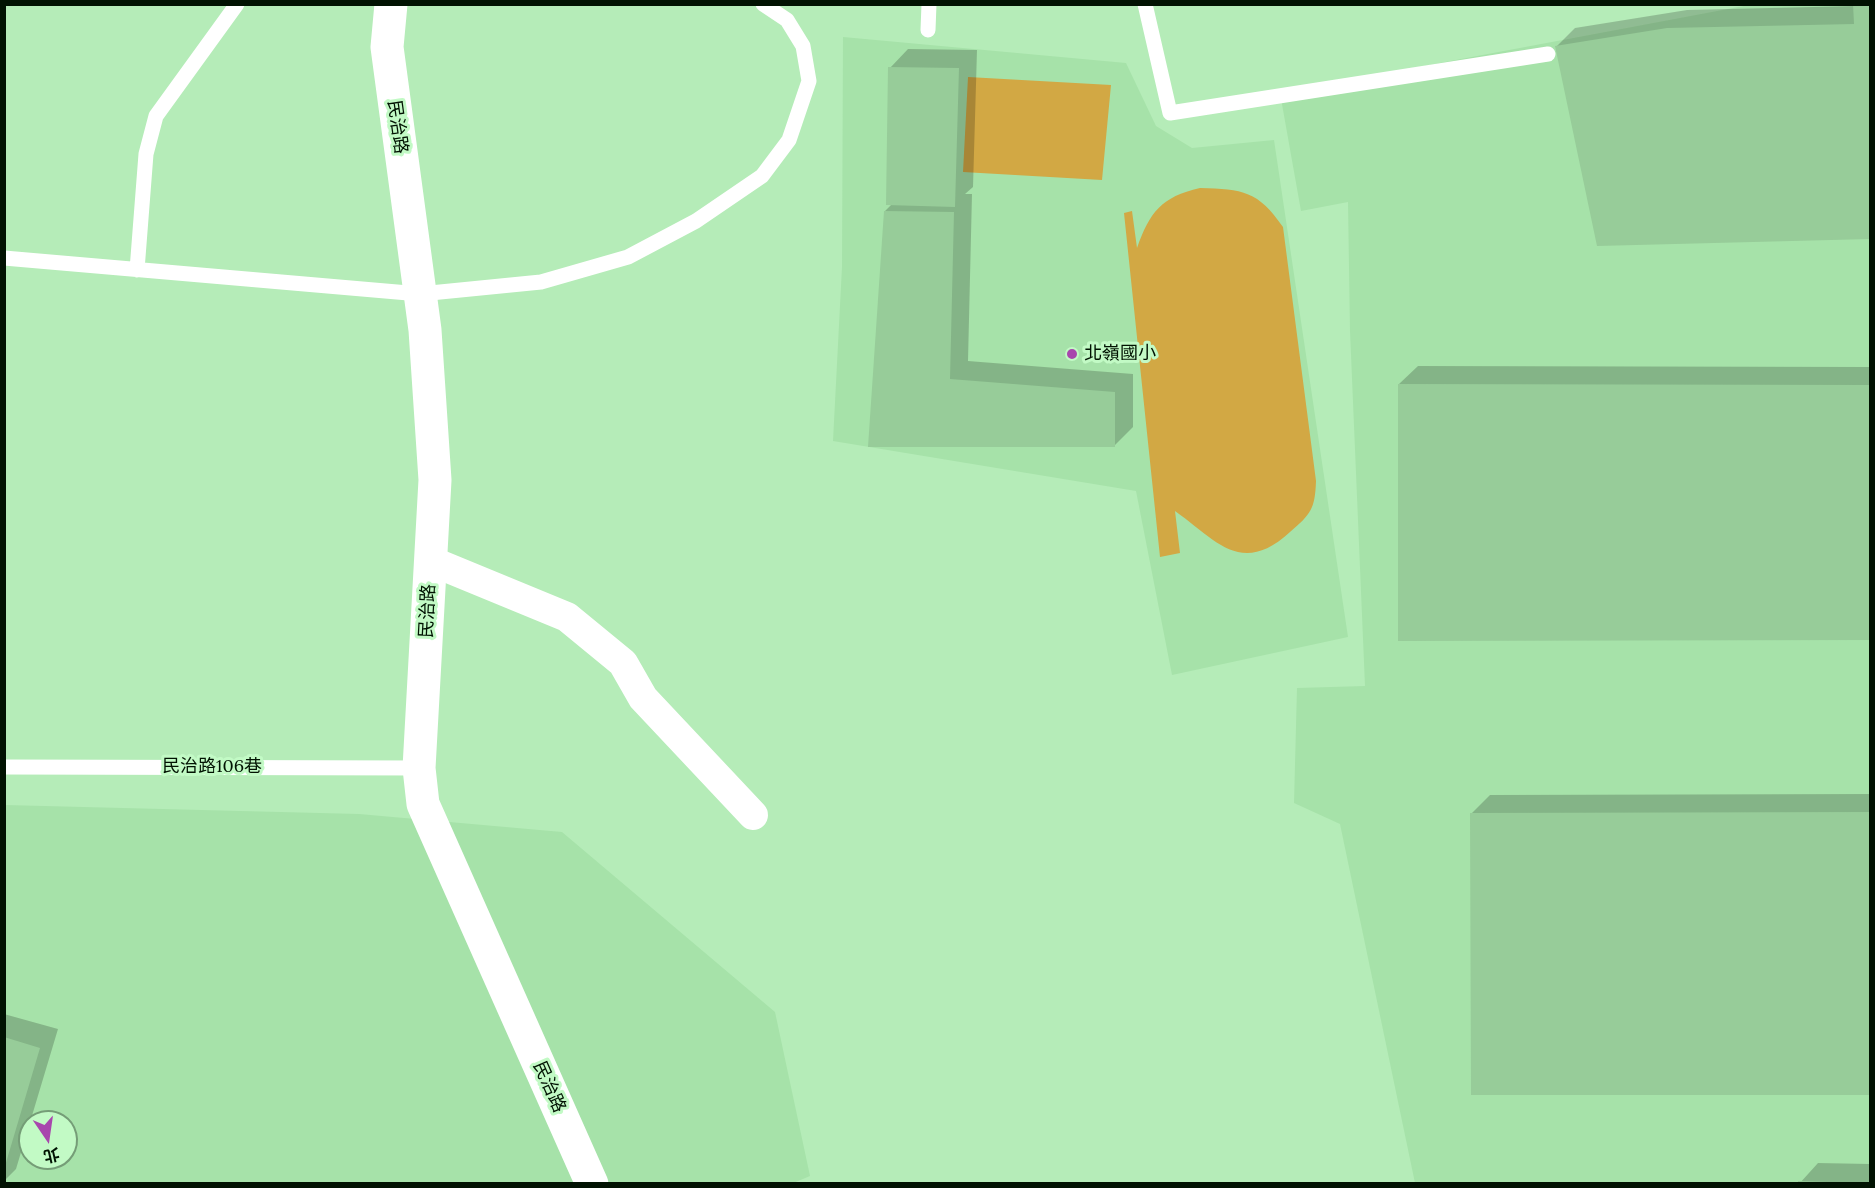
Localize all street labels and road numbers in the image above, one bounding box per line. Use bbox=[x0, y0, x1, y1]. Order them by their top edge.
street label: 民治路 bbox=[383, 99, 411, 155]
street label: 民治路 bbox=[416, 583, 440, 639]
street label: 民治路106巷 bbox=[162, 756, 262, 778]
street label: 民治路 bbox=[528, 1058, 570, 1116]

